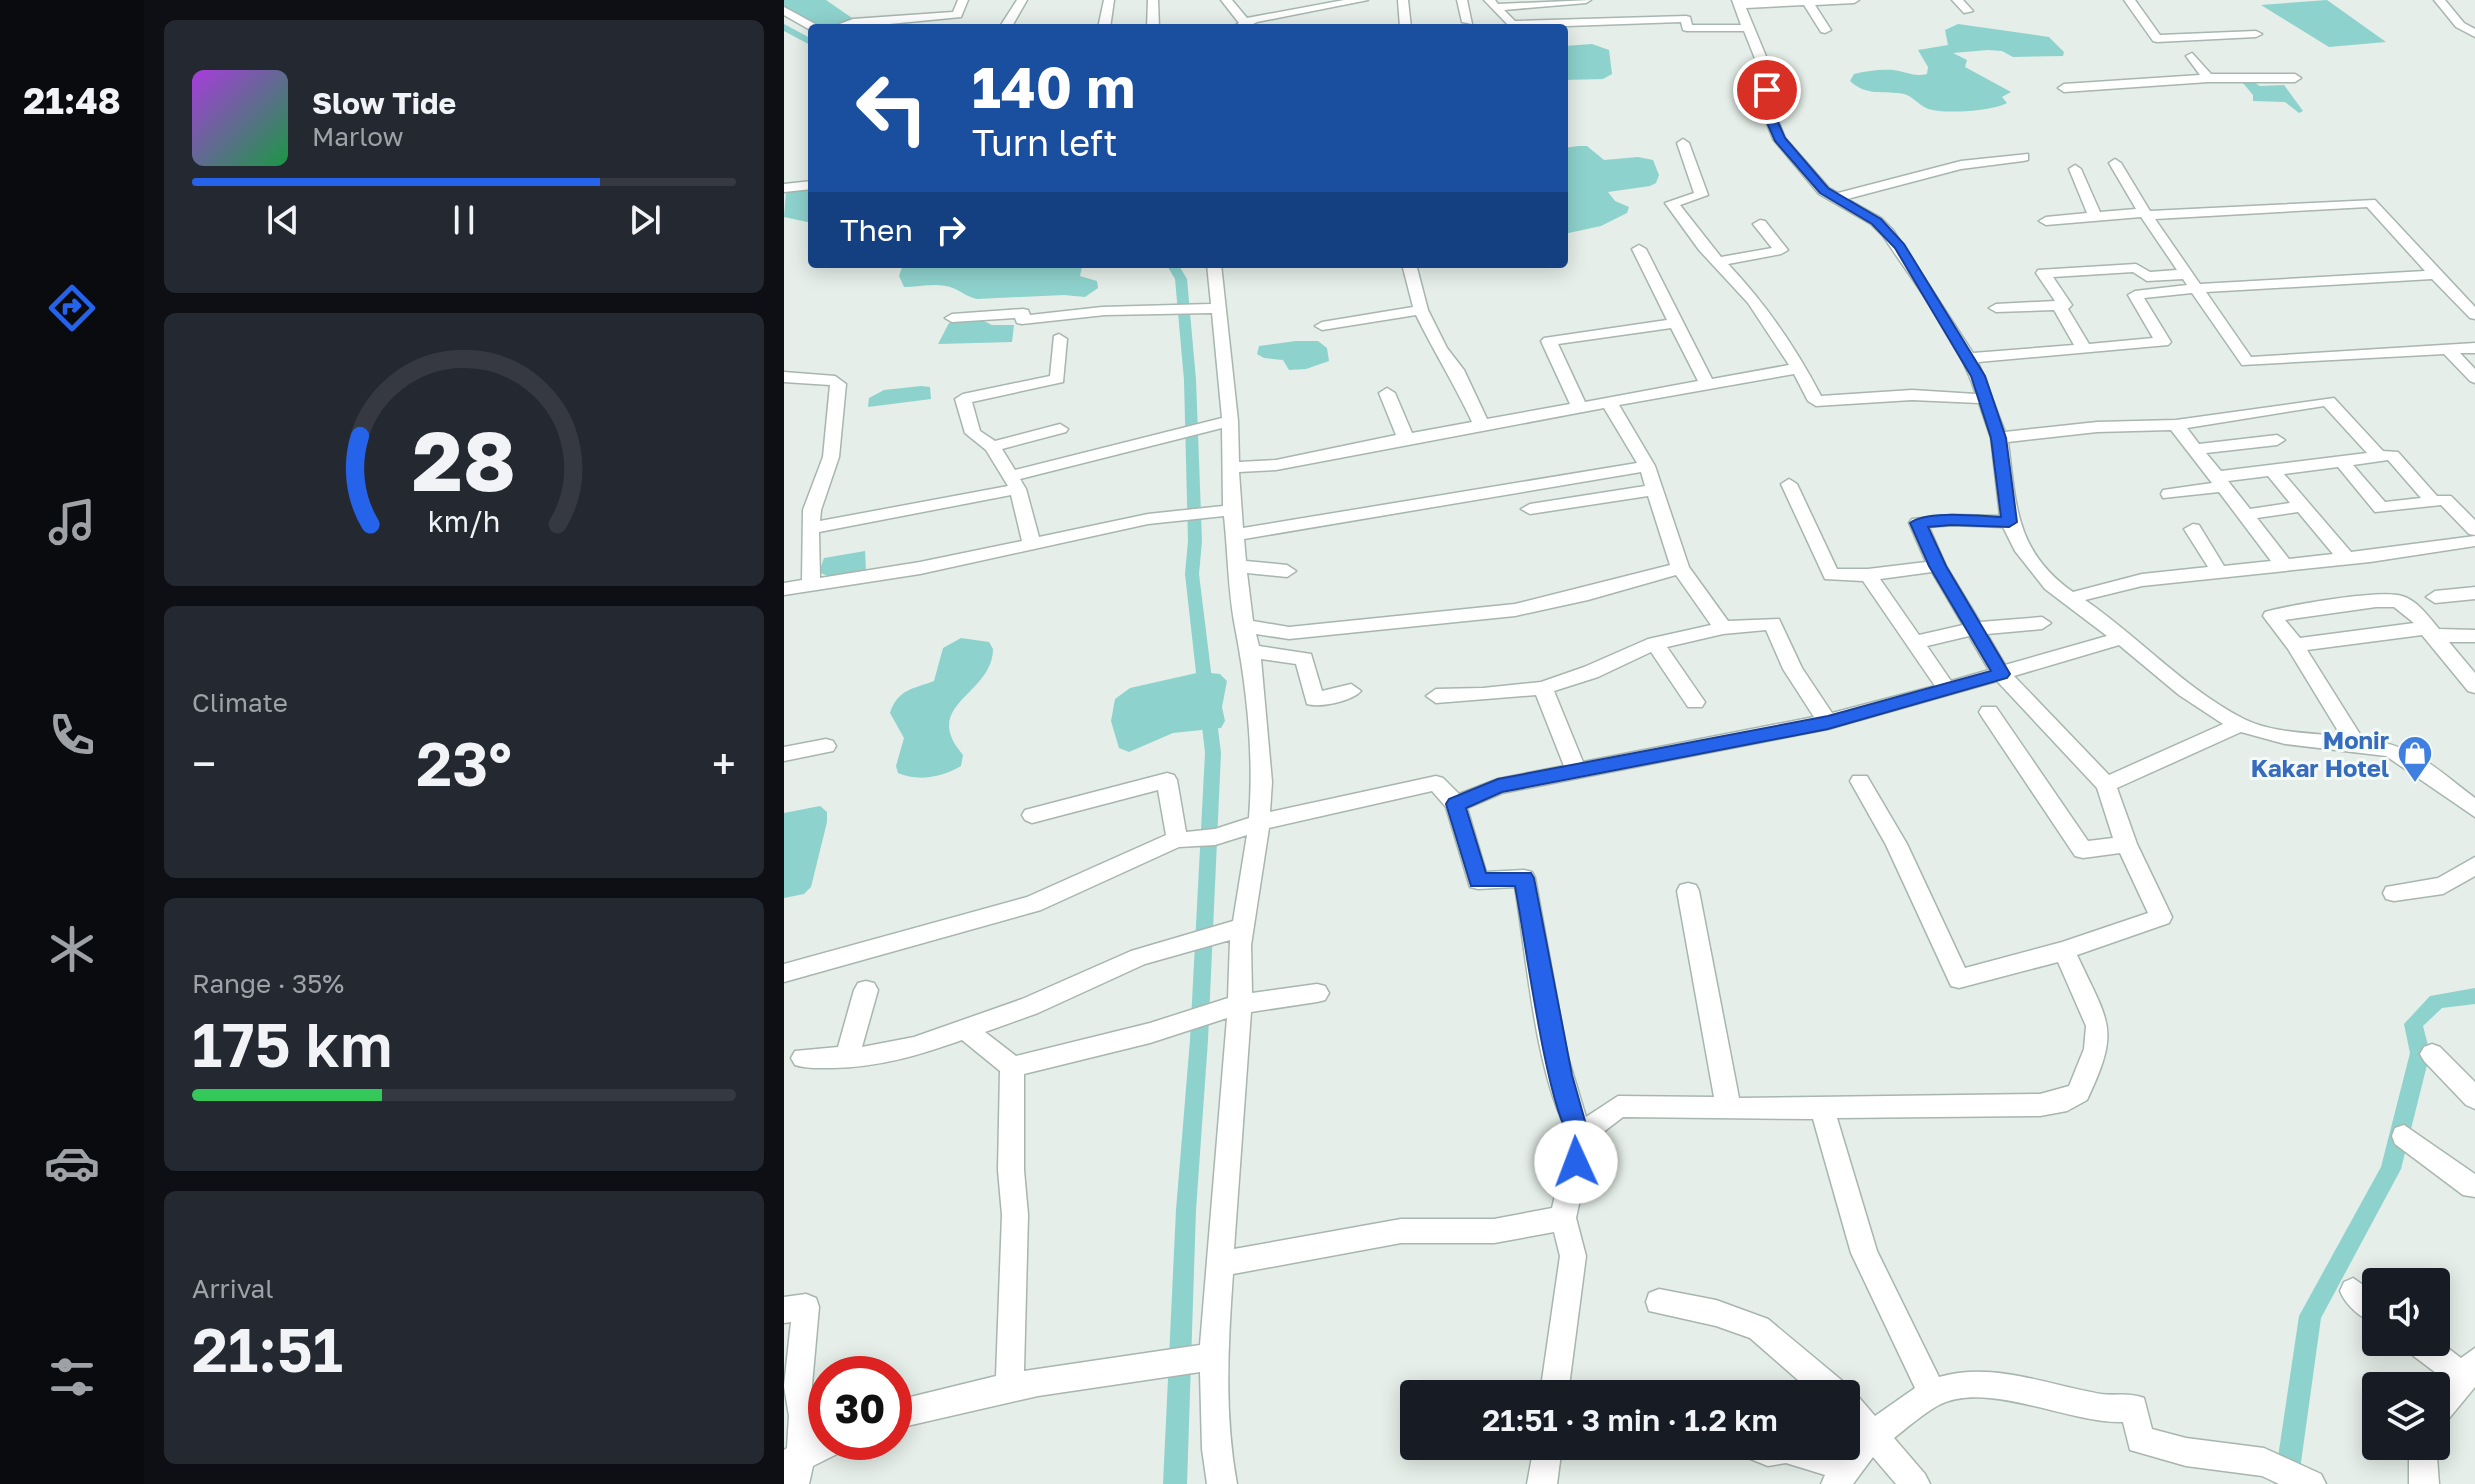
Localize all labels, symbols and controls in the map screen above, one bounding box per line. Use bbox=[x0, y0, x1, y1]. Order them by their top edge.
text: 140 m bbox=[972, 53, 1135, 120]
icon: left bbox=[840, 56, 944, 160]
pin bbox=[1733, 56, 1801, 124]
icon: arrive bbox=[1745, 68, 1789, 112]
text: 21:48 bbox=[23, 79, 121, 122]
text: Slow Tide bbox=[312, 85, 456, 121]
text: Marlow bbox=[312, 121, 404, 152]
text: Turn left bbox=[972, 121, 1118, 164]
icon: previous bbox=[261, 198, 305, 242]
icon: pause bbox=[442, 198, 486, 242]
icon: next bbox=[623, 198, 667, 242]
icon: right bbox=[929, 208, 973, 252]
text: Then bbox=[840, 212, 913, 248]
icon: directions bbox=[44, 280, 100, 336]
text: 28 bbox=[412, 409, 516, 509]
icon: music bbox=[44, 494, 100, 550]
text: km/h bbox=[428, 504, 500, 538]
text: Climate bbox=[192, 687, 288, 718]
icon: phone bbox=[44, 707, 100, 763]
place label: Monir Kakar Hotel bbox=[2251, 725, 2389, 782]
text: 23° bbox=[416, 727, 512, 799]
shop icon: Monir Kakar Hotel bbox=[2396, 734, 2434, 784]
text: − bbox=[192, 737, 216, 790]
text: + bbox=[712, 737, 736, 790]
icon: climate bbox=[44, 921, 100, 977]
text: Range · 35% bbox=[192, 968, 344, 999]
text: 175 km bbox=[192, 1008, 393, 1080]
position arrow bbox=[1534, 1120, 1618, 1204]
icon: car bbox=[44, 1135, 100, 1191]
map controls bbox=[2362, 1268, 2450, 1460]
button: sound bbox=[2362, 1268, 2450, 1356]
text: Arrival bbox=[192, 1273, 273, 1304]
text: 21:51 bbox=[192, 1313, 343, 1385]
icon: filters bbox=[44, 1349, 100, 1405]
speed limit sign: 30 bbox=[808, 1356, 912, 1460]
button: layers bbox=[2362, 1372, 2450, 1460]
text: 21:51 · 3 min · 1.2 km bbox=[1482, 1402, 1778, 1438]

